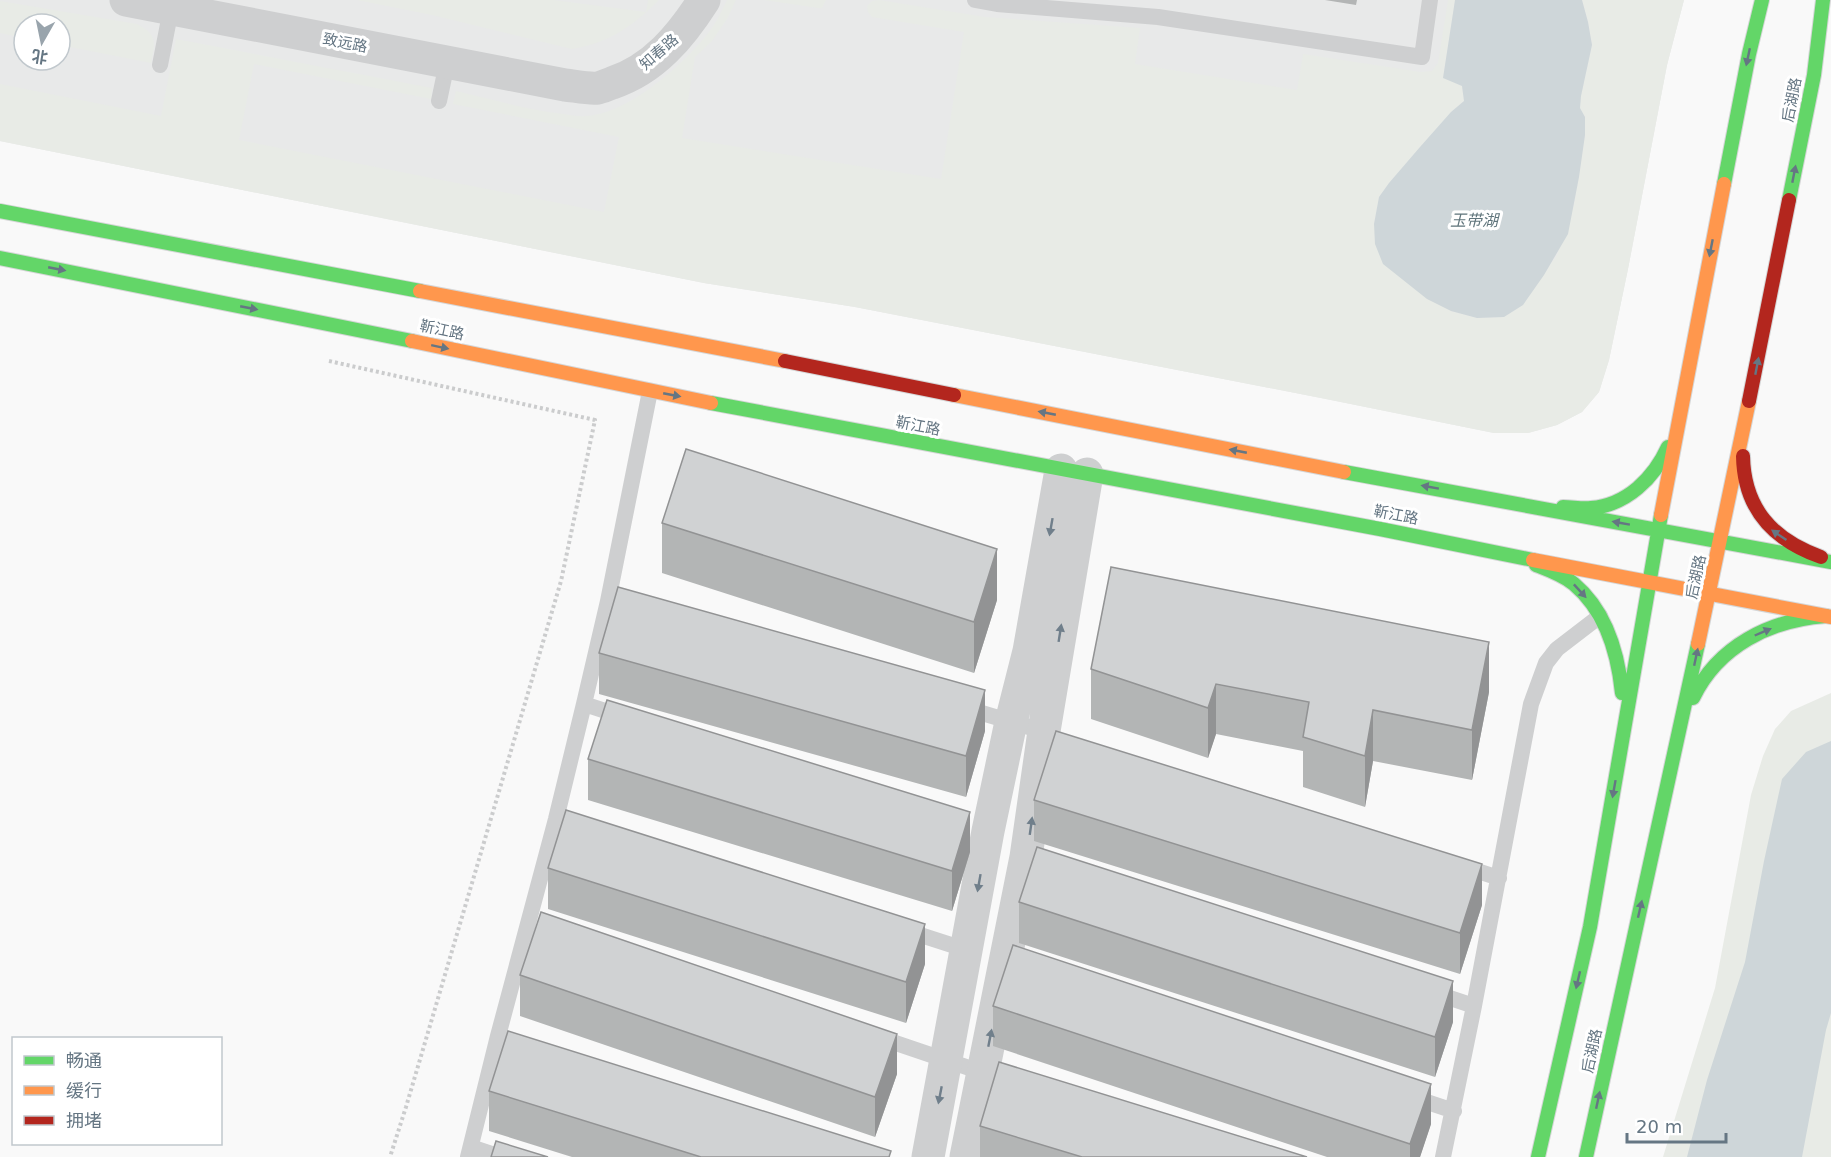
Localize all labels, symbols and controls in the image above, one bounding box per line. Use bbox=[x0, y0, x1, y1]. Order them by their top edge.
north arrow bbox=[12, 12, 72, 72]
street label: 致远路 bbox=[321, 30, 369, 56]
street label: 知春路 bbox=[636, 30, 682, 74]
text: 北 bbox=[30, 46, 49, 67]
one-way arrow bbox=[1743, 48, 1752, 67]
street label: 后湖路 bbox=[1779, 76, 1805, 124]
one-way arrow bbox=[1790, 165, 1799, 184]
water label: 玉带湖 bbox=[1450, 211, 1501, 230]
one-way arrow bbox=[1707, 239, 1716, 258]
one-way arrow bbox=[48, 265, 67, 274]
one-way arrow bbox=[239, 304, 258, 313]
street label: 靳江路 bbox=[418, 317, 466, 343]
one-way arrow bbox=[430, 343, 449, 352]
one-way arrow bbox=[1752, 357, 1762, 375]
one-way arrow bbox=[662, 391, 681, 400]
one-way arrow bbox=[1037, 408, 1056, 417]
street label: 靳江路 bbox=[894, 413, 942, 439]
one-way arrow bbox=[1228, 446, 1247, 455]
one-way arrow bbox=[1420, 482, 1439, 491]
street label: 靳江路 bbox=[1372, 502, 1420, 528]
one-way arrow bbox=[1046, 518, 1055, 537]
one-way arrow bbox=[1612, 518, 1631, 527]
one-way arrow bbox=[1771, 530, 1787, 541]
street label: 后湖路 bbox=[1683, 553, 1709, 601]
one-way arrow bbox=[1572, 583, 1586, 597]
one-way arrow bbox=[1056, 623, 1065, 642]
one-way arrow bbox=[1755, 628, 1772, 637]
one-way arrow bbox=[1691, 648, 1701, 667]
one-way arrow bbox=[1609, 780, 1618, 799]
one-way arrow bbox=[1026, 816, 1035, 835]
one-way arrow bbox=[974, 873, 983, 892]
one-way arrow bbox=[1636, 900, 1646, 919]
one-way arrow bbox=[1573, 971, 1583, 990]
street label: 后湖路 bbox=[1579, 1027, 1605, 1075]
one-way arrow bbox=[986, 1028, 995, 1047]
legend bbox=[12, 1037, 222, 1145]
text: 畅通 bbox=[66, 1050, 102, 1071]
text: 缓行 bbox=[66, 1080, 102, 1101]
one-way arrow bbox=[935, 1086, 944, 1105]
one-way arrow bbox=[1594, 1090, 1603, 1109]
scale bar bbox=[1627, 1106, 1726, 1144]
text: 拥堵 bbox=[66, 1110, 102, 1131]
text: 20 m bbox=[1636, 1116, 1682, 1137]

